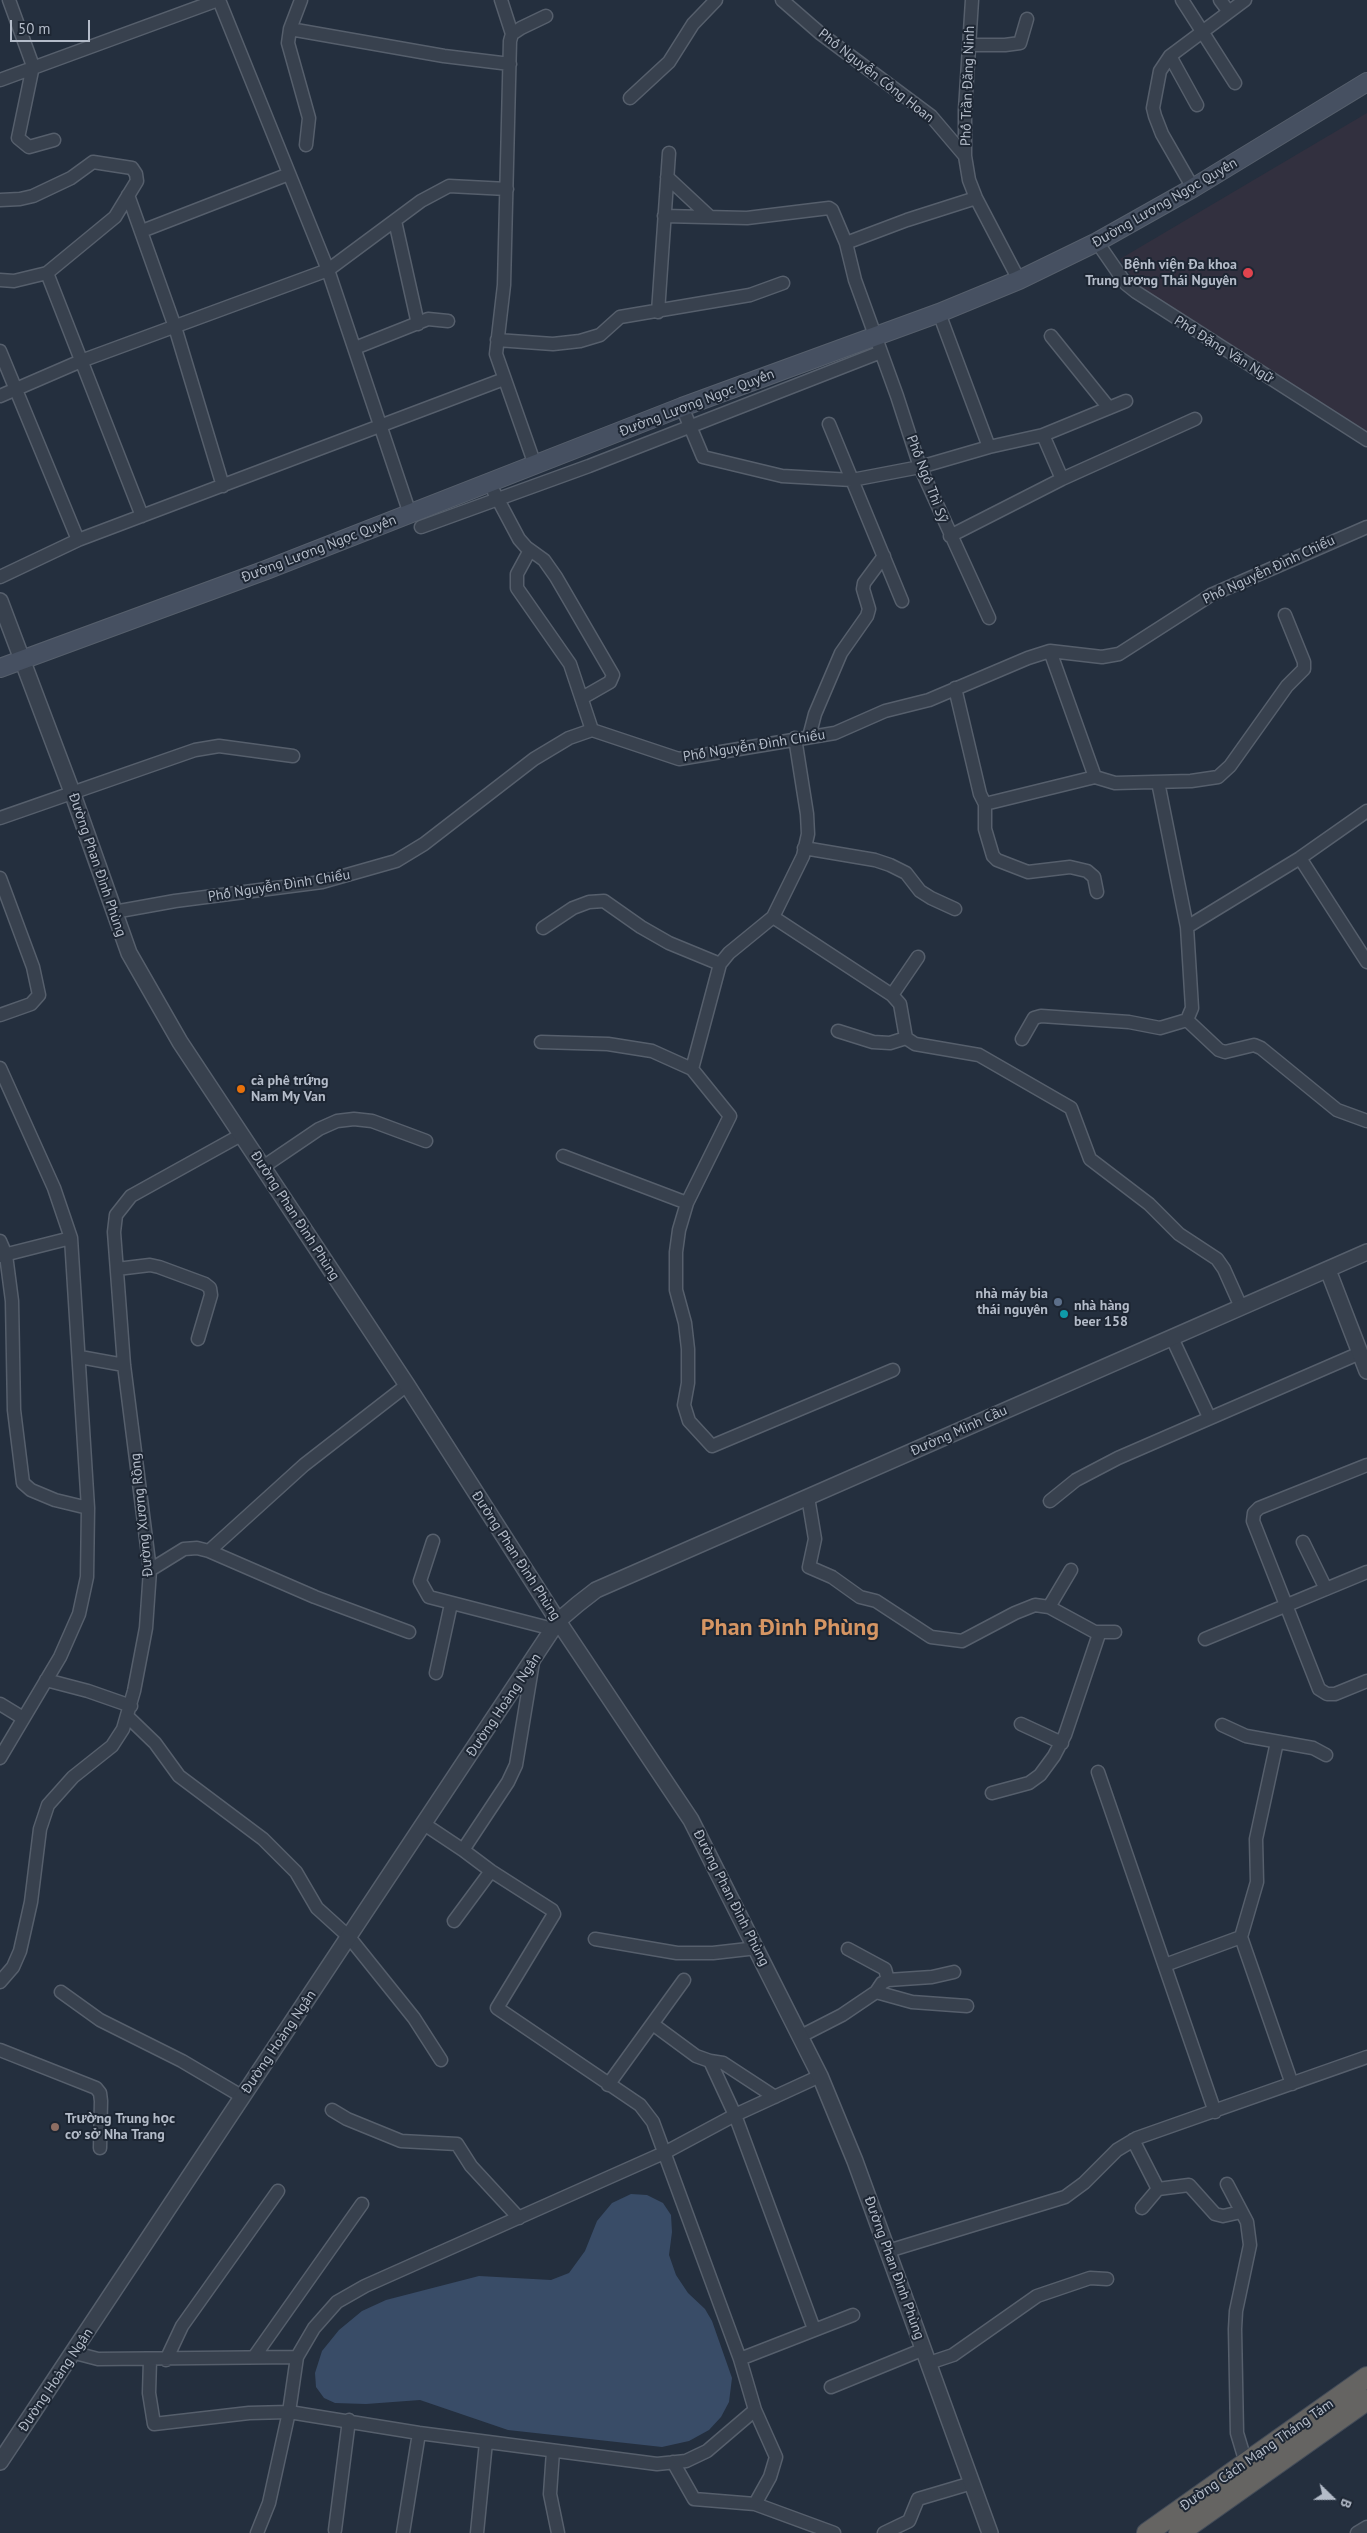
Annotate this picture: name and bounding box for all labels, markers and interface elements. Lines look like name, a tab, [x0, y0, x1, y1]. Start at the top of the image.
scale bar	[12, 10, 92, 42]
text: 50 m	[18, 19, 51, 38]
street label: Phố Trần Đăng Ninh	[958, 25, 978, 147]
street label: Phố Nguyễn Công Hoan	[815, 26, 937, 126]
street label: Đường Lương Ngọc Quyến	[1090, 155, 1240, 251]
place label: Bệnh viện Đa khoa Trung ương Thái Nguyên	[1085, 257, 1237, 290]
marker: Bệnh viện Đa khoa Trung ương Thái Nguyên	[1241, 266, 1255, 280]
street label: Phố Đặng Văn Ngữ	[1171, 313, 1277, 387]
street label: Đường Lương Ngọc Quyến	[617, 366, 777, 440]
street label: Phố Ngô Thì Sỹ	[903, 433, 951, 525]
street label: Đường Lương Ngọc Quyến	[239, 512, 399, 586]
street label: Phố Nguyễn Đình Chiểu	[1200, 532, 1338, 608]
street label: Phố Nguyễn Đình Chiểu	[682, 726, 826, 766]
street label: Đường Phan Đình Phùng	[65, 791, 129, 939]
street label: Phố Nguyễn Đình Chiểu	[207, 866, 351, 906]
place label: cà phê trứng Nam My Van	[251, 1073, 328, 1106]
marker: cà phê trứng Nam My Van	[235, 1083, 247, 1095]
street label: Đường Phan Đình Phùng	[247, 1148, 343, 1284]
place label: nhà máy bia thái nguyên	[976, 1286, 1048, 1318]
marker: nhà máy bia thái nguyên	[1052, 1296, 1064, 1308]
place label: nhà hàng beer 158	[1074, 1298, 1129, 1330]
marker: nhà hàng beer 158	[1058, 1308, 1070, 1320]
street label: Đường Minh Cầu	[908, 1402, 1010, 1460]
street label: Đường Xương Rồng	[127, 1452, 157, 1578]
street label: Đường Phan Đình Phùng	[468, 1488, 564, 1624]
district label: Phan Đình Phùng	[701, 1614, 879, 1642]
street label: Đường Hoàng Ngân	[463, 1650, 545, 1760]
street label: Đường Phan Đình Phùng	[689, 1827, 773, 1969]
street label: Đường Hoàng Ngân	[238, 1987, 320, 2097]
place label: Trường Trung học cơ sở Nha Trang	[65, 2111, 175, 2144]
marker: Trường Trung học cơ sở Nha Trang	[49, 2121, 61, 2133]
street label: Đường Phan Đình Phùng	[860, 2194, 928, 2342]
street label: Đường Hoàng Ngân	[15, 2325, 97, 2435]
street label: Đường Cách Mạng Tháng Tám	[1177, 2396, 1337, 2514]
north arrow	[1307, 2473, 1357, 2523]
text: B	[1336, 2496, 1356, 2511]

